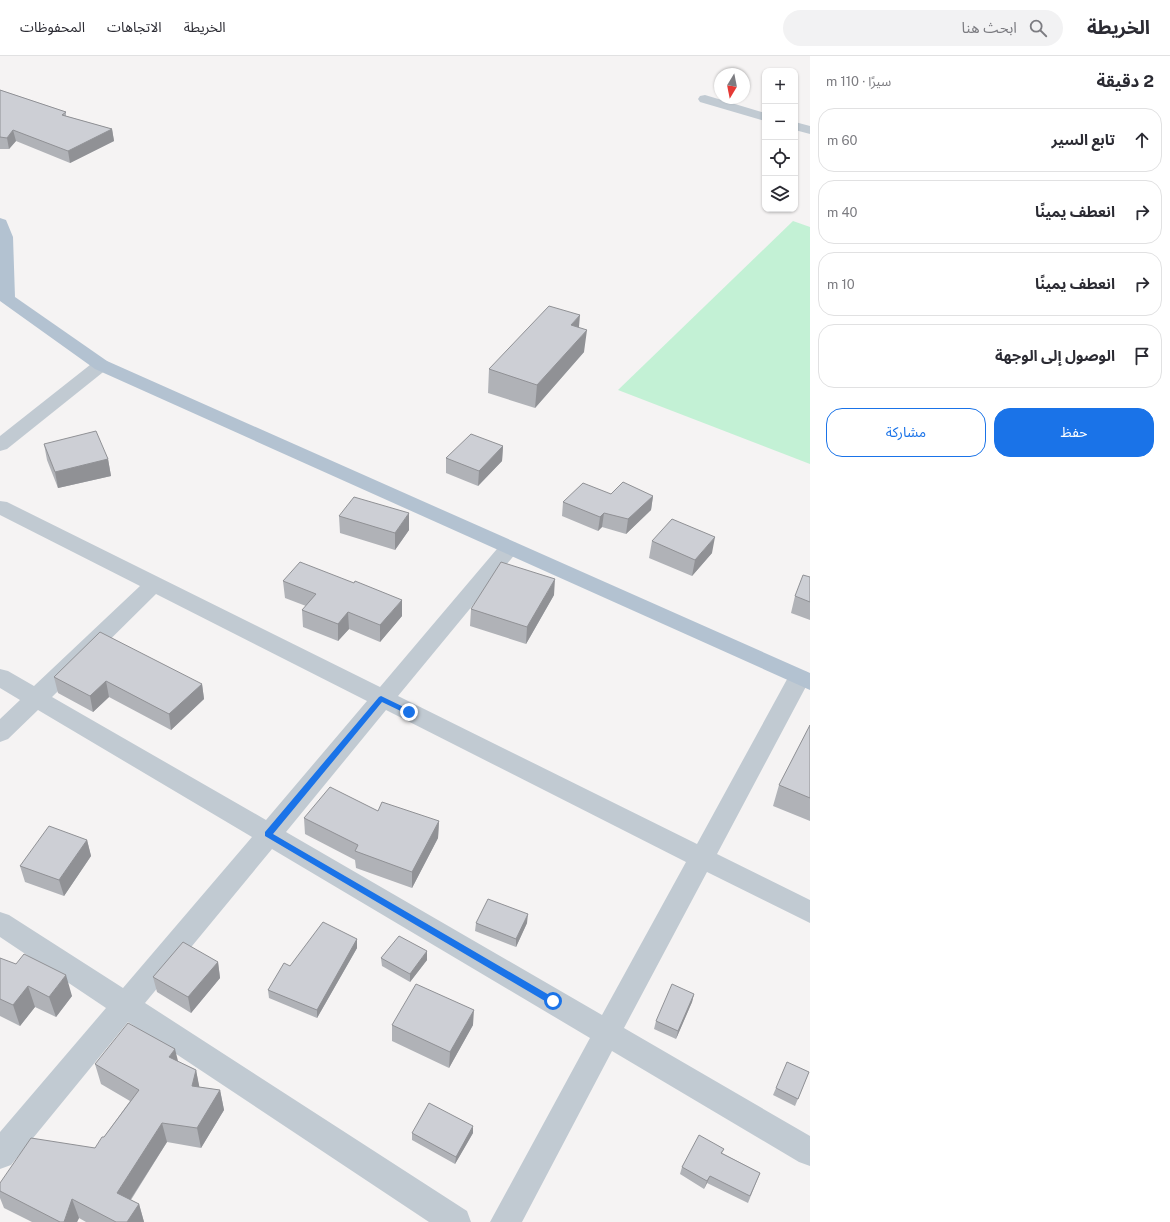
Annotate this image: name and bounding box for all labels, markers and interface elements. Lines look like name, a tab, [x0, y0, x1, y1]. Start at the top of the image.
search box	[783, 10, 1063, 46]
text: الخريطة	[1087, 16, 1150, 38]
icon: search	[1027, 17, 1049, 39]
text: المحفوظات	[20, 19, 85, 35]
text: الاتجاهات	[107, 19, 162, 35]
text: الخريطة	[184, 19, 226, 35]
text: ابحث هنا	[962, 19, 1017, 36]
north arrow	[714, 68, 750, 104]
map controls	[762, 68, 798, 212]
button: +	[762, 68, 798, 104]
text: 2 دقيقة	[1097, 71, 1154, 91]
text: سيرًا · 110 m	[826, 74, 891, 89]
button: −	[762, 104, 798, 140]
icon: ahead	[1131, 129, 1153, 151]
text: تابع السير	[1051, 131, 1115, 148]
text: 60 m	[827, 133, 857, 148]
button: locate	[762, 140, 798, 176]
button: layers	[762, 176, 798, 212]
icon: right	[1131, 201, 1153, 223]
text: انعطف يمينًا	[1035, 203, 1115, 220]
text: 40 m	[827, 205, 858, 220]
icon: right	[1131, 273, 1153, 295]
text: انعطف يمينًا	[1035, 275, 1115, 292]
text: 10 m	[827, 277, 855, 292]
icon: arrive	[1131, 345, 1153, 367]
text: الوصول إلى الوجهة	[995, 347, 1115, 364]
button: مشاركة	[826, 408, 986, 457]
button: حفظ	[994, 408, 1154, 457]
route end	[400, 703, 418, 721]
route start	[544, 992, 562, 1010]

